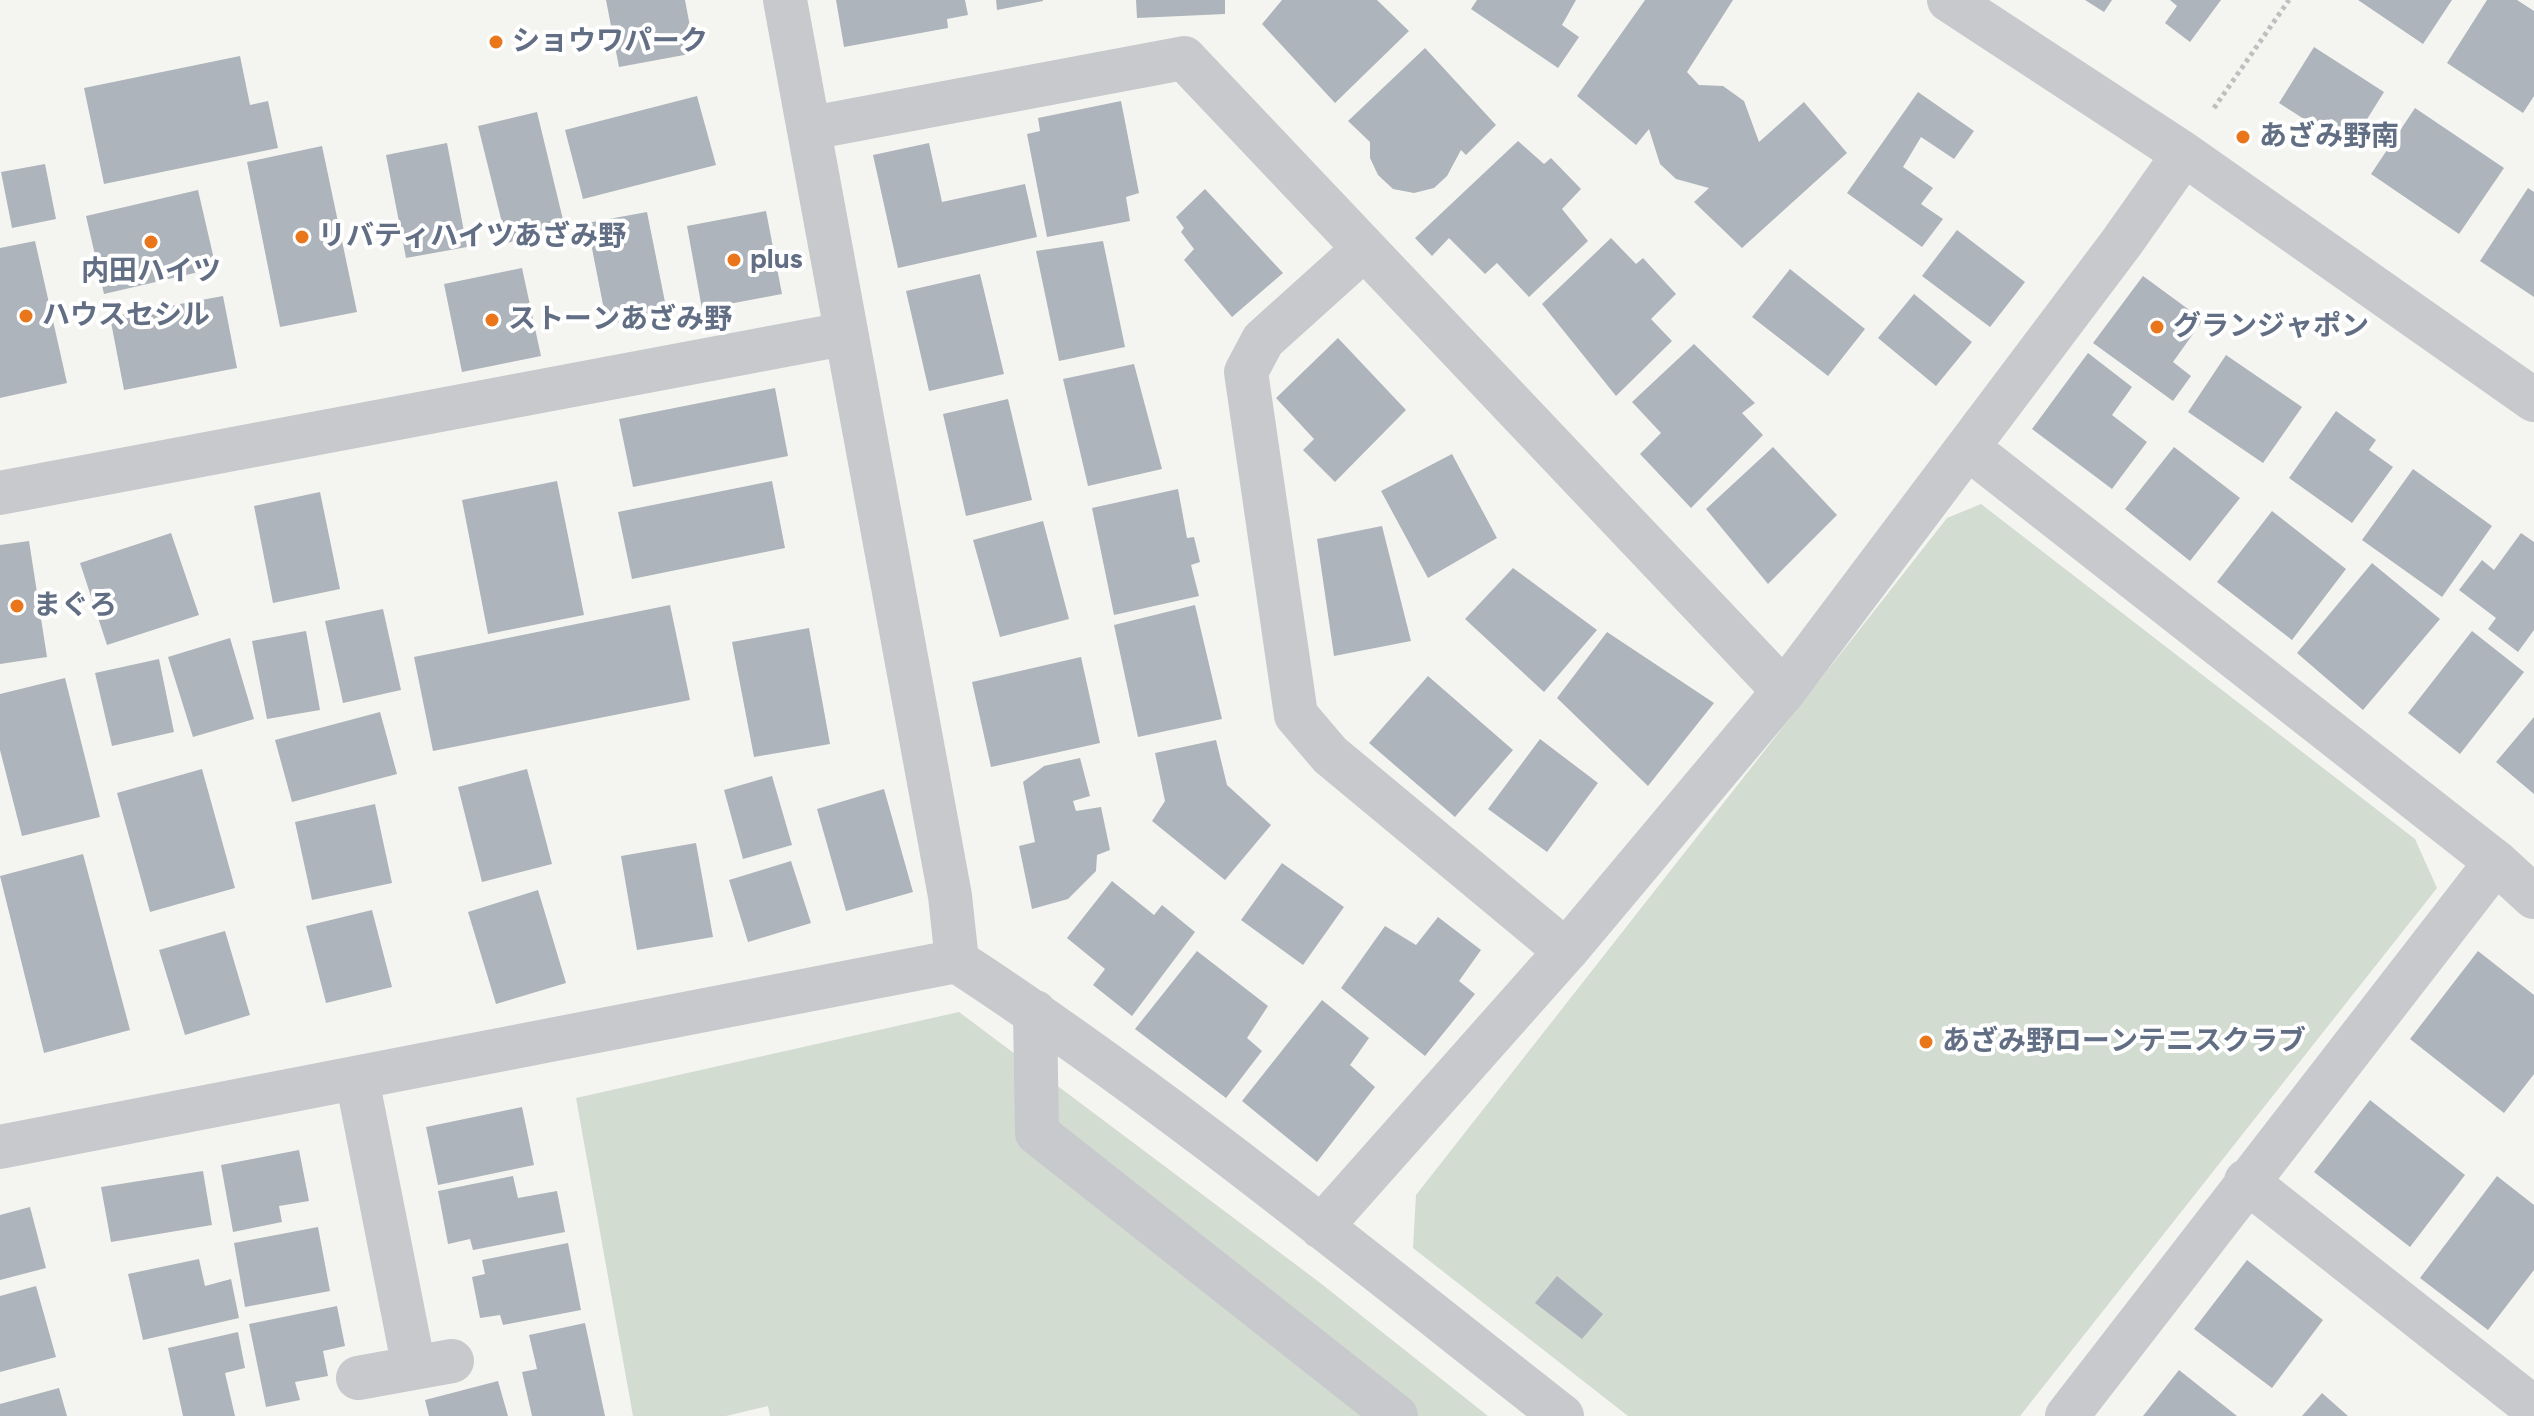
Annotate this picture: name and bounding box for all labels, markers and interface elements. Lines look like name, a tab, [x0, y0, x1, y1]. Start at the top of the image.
place label: ショウワパーク	[512, 25, 708, 59]
marker: ショウワパーク	[487, 33, 505, 51]
place label: あざみ野南	[2259, 120, 2399, 154]
marker: あざみ野南	[2234, 128, 2252, 146]
place label: リバティハイツあざみ野	[318, 220, 626, 254]
marker: リバティハイツあざみ野	[293, 228, 311, 246]
marker: 内田ハイツ	[142, 233, 160, 251]
place label: plus	[750, 243, 803, 277]
marker: plus	[725, 251, 743, 269]
place label: 内田ハイツ	[81, 255, 221, 289]
place label: ハウスセシル	[42, 299, 210, 333]
place label: ストーンあざみ野	[508, 303, 732, 337]
marker: ハウスセシル	[17, 307, 35, 325]
place label: グランジャポン	[2173, 310, 2369, 344]
marker: ストーンあざみ野	[483, 311, 501, 329]
marker: グランジャポン	[2148, 318, 2166, 336]
place label: まぐろ	[33, 589, 117, 623]
marker: まぐろ	[8, 597, 26, 615]
place label: あざみ野ローンテニスクラブ	[1942, 1025, 2306, 1059]
marker: あざみ野ローンテニスクラブ	[1917, 1033, 1935, 1051]

